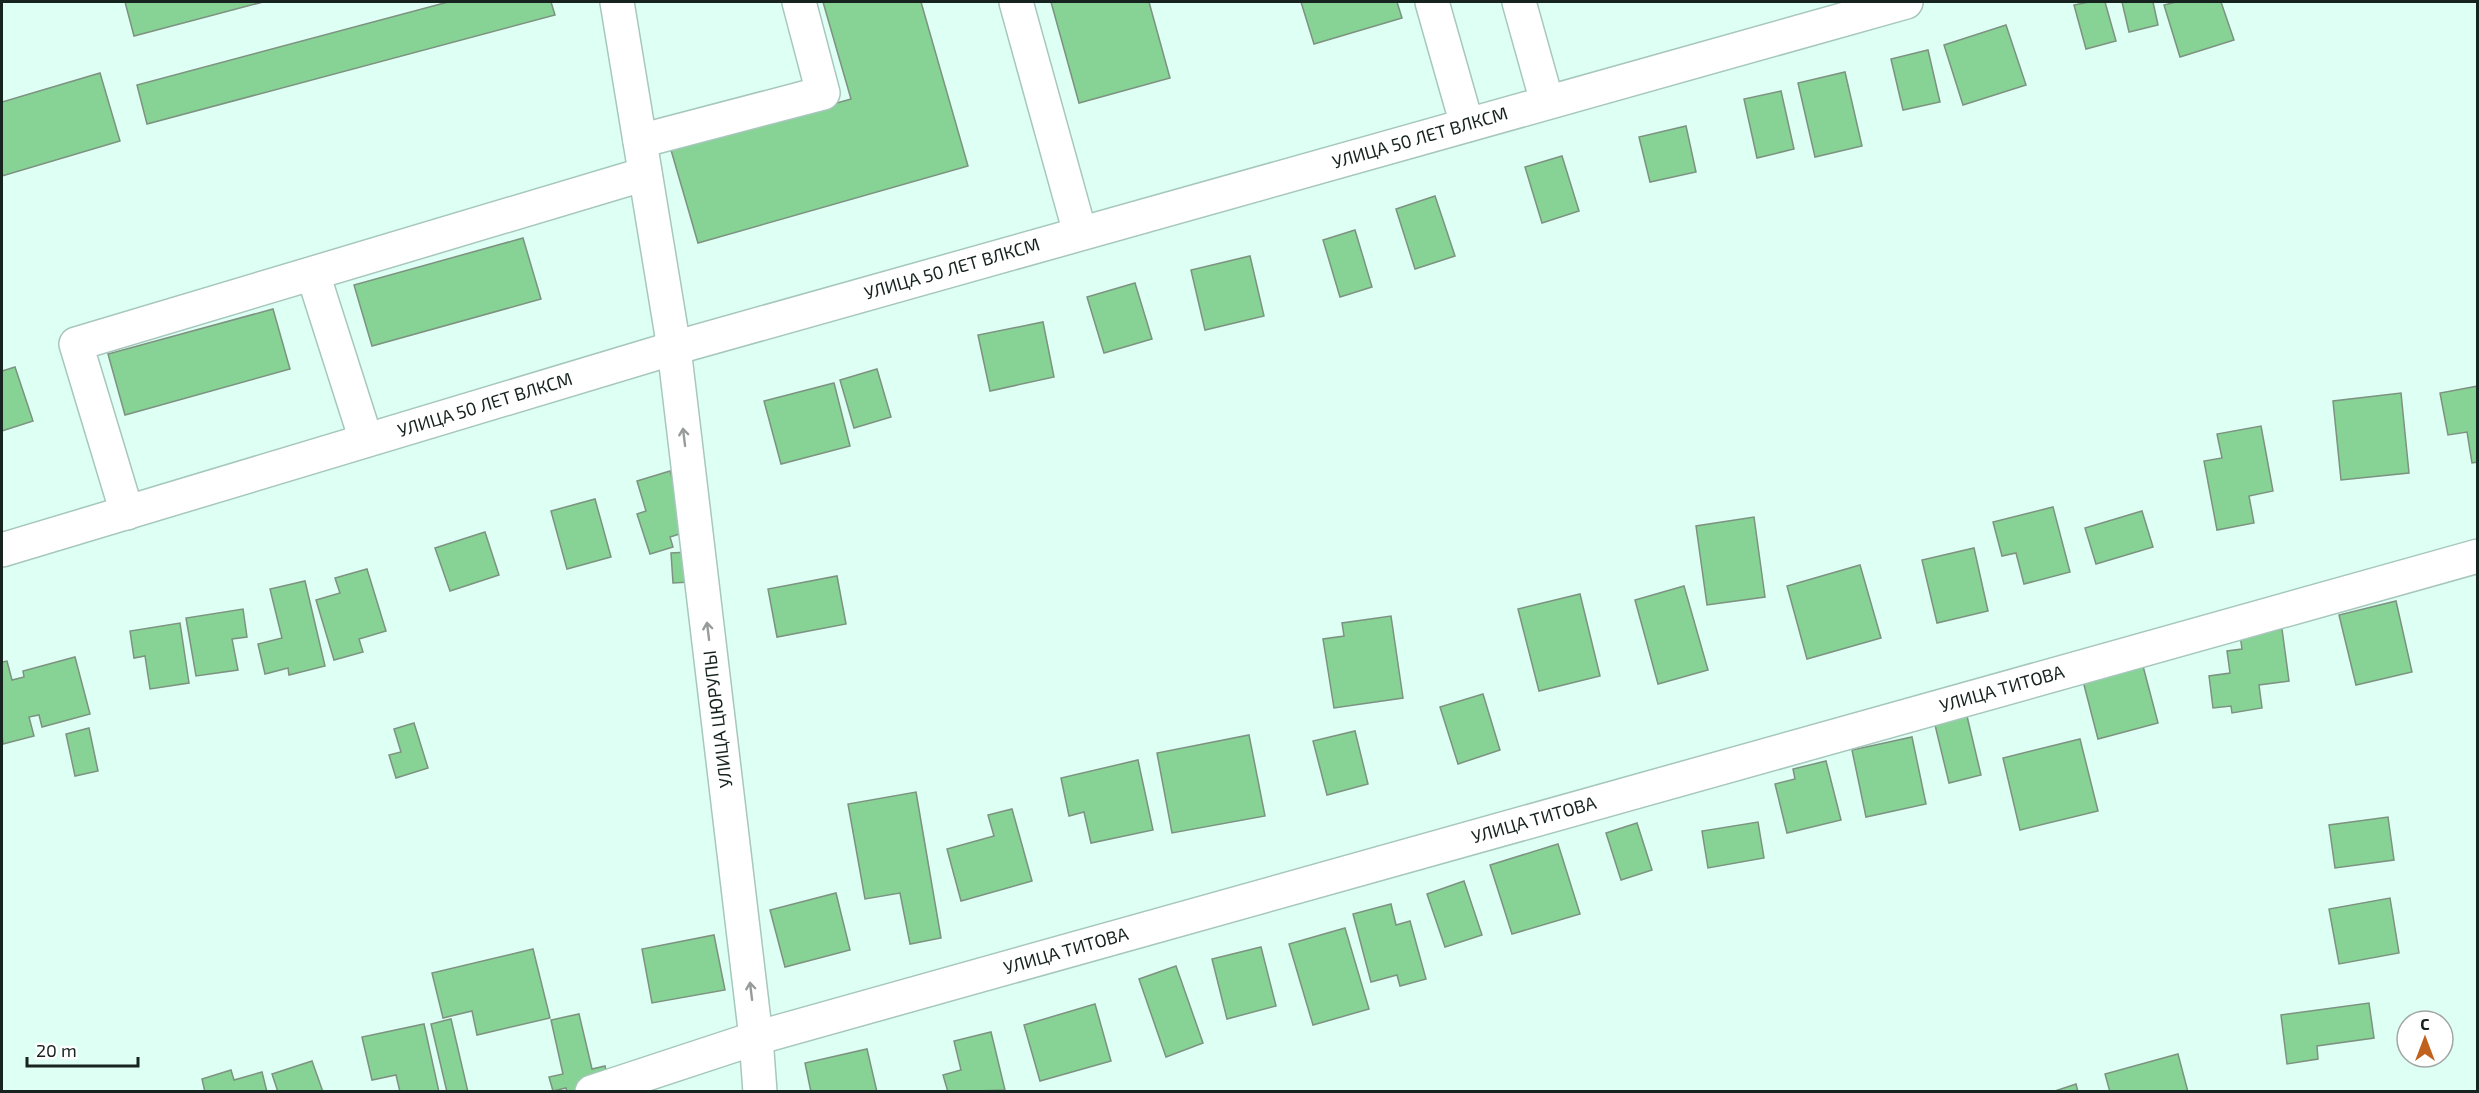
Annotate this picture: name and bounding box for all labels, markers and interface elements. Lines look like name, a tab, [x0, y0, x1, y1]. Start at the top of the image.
street label: УЛИЦА 50 ЛЕТ ВЛКСМ	[1329, 101, 1510, 173]
street label: УЛИЦА 50 ЛЕТ ВЛКСМ	[861, 232, 1042, 304]
street label: УЛИЦА 50 ЛЕТ ВЛКСМ	[395, 367, 575, 441]
one-way arrow	[679, 428, 690, 448]
one-way arrow	[702, 622, 713, 641]
street label: УЛИЦА ЦЮРУПЫ	[698, 649, 736, 789]
street label: УЛИЦА ТИТОВА	[1937, 660, 2067, 716]
street label: УЛИЦА ТИТОВА	[1469, 791, 1599, 847]
street label: УЛИЦА ТИТОВА	[1001, 922, 1131, 978]
one-way arrow	[745, 982, 756, 1002]
north arrow	[2395, 1009, 2455, 1069]
text: С	[2420, 1014, 2430, 1033]
scale bar	[27, 1030, 138, 1068]
text: 20 m	[36, 1039, 77, 1061]

